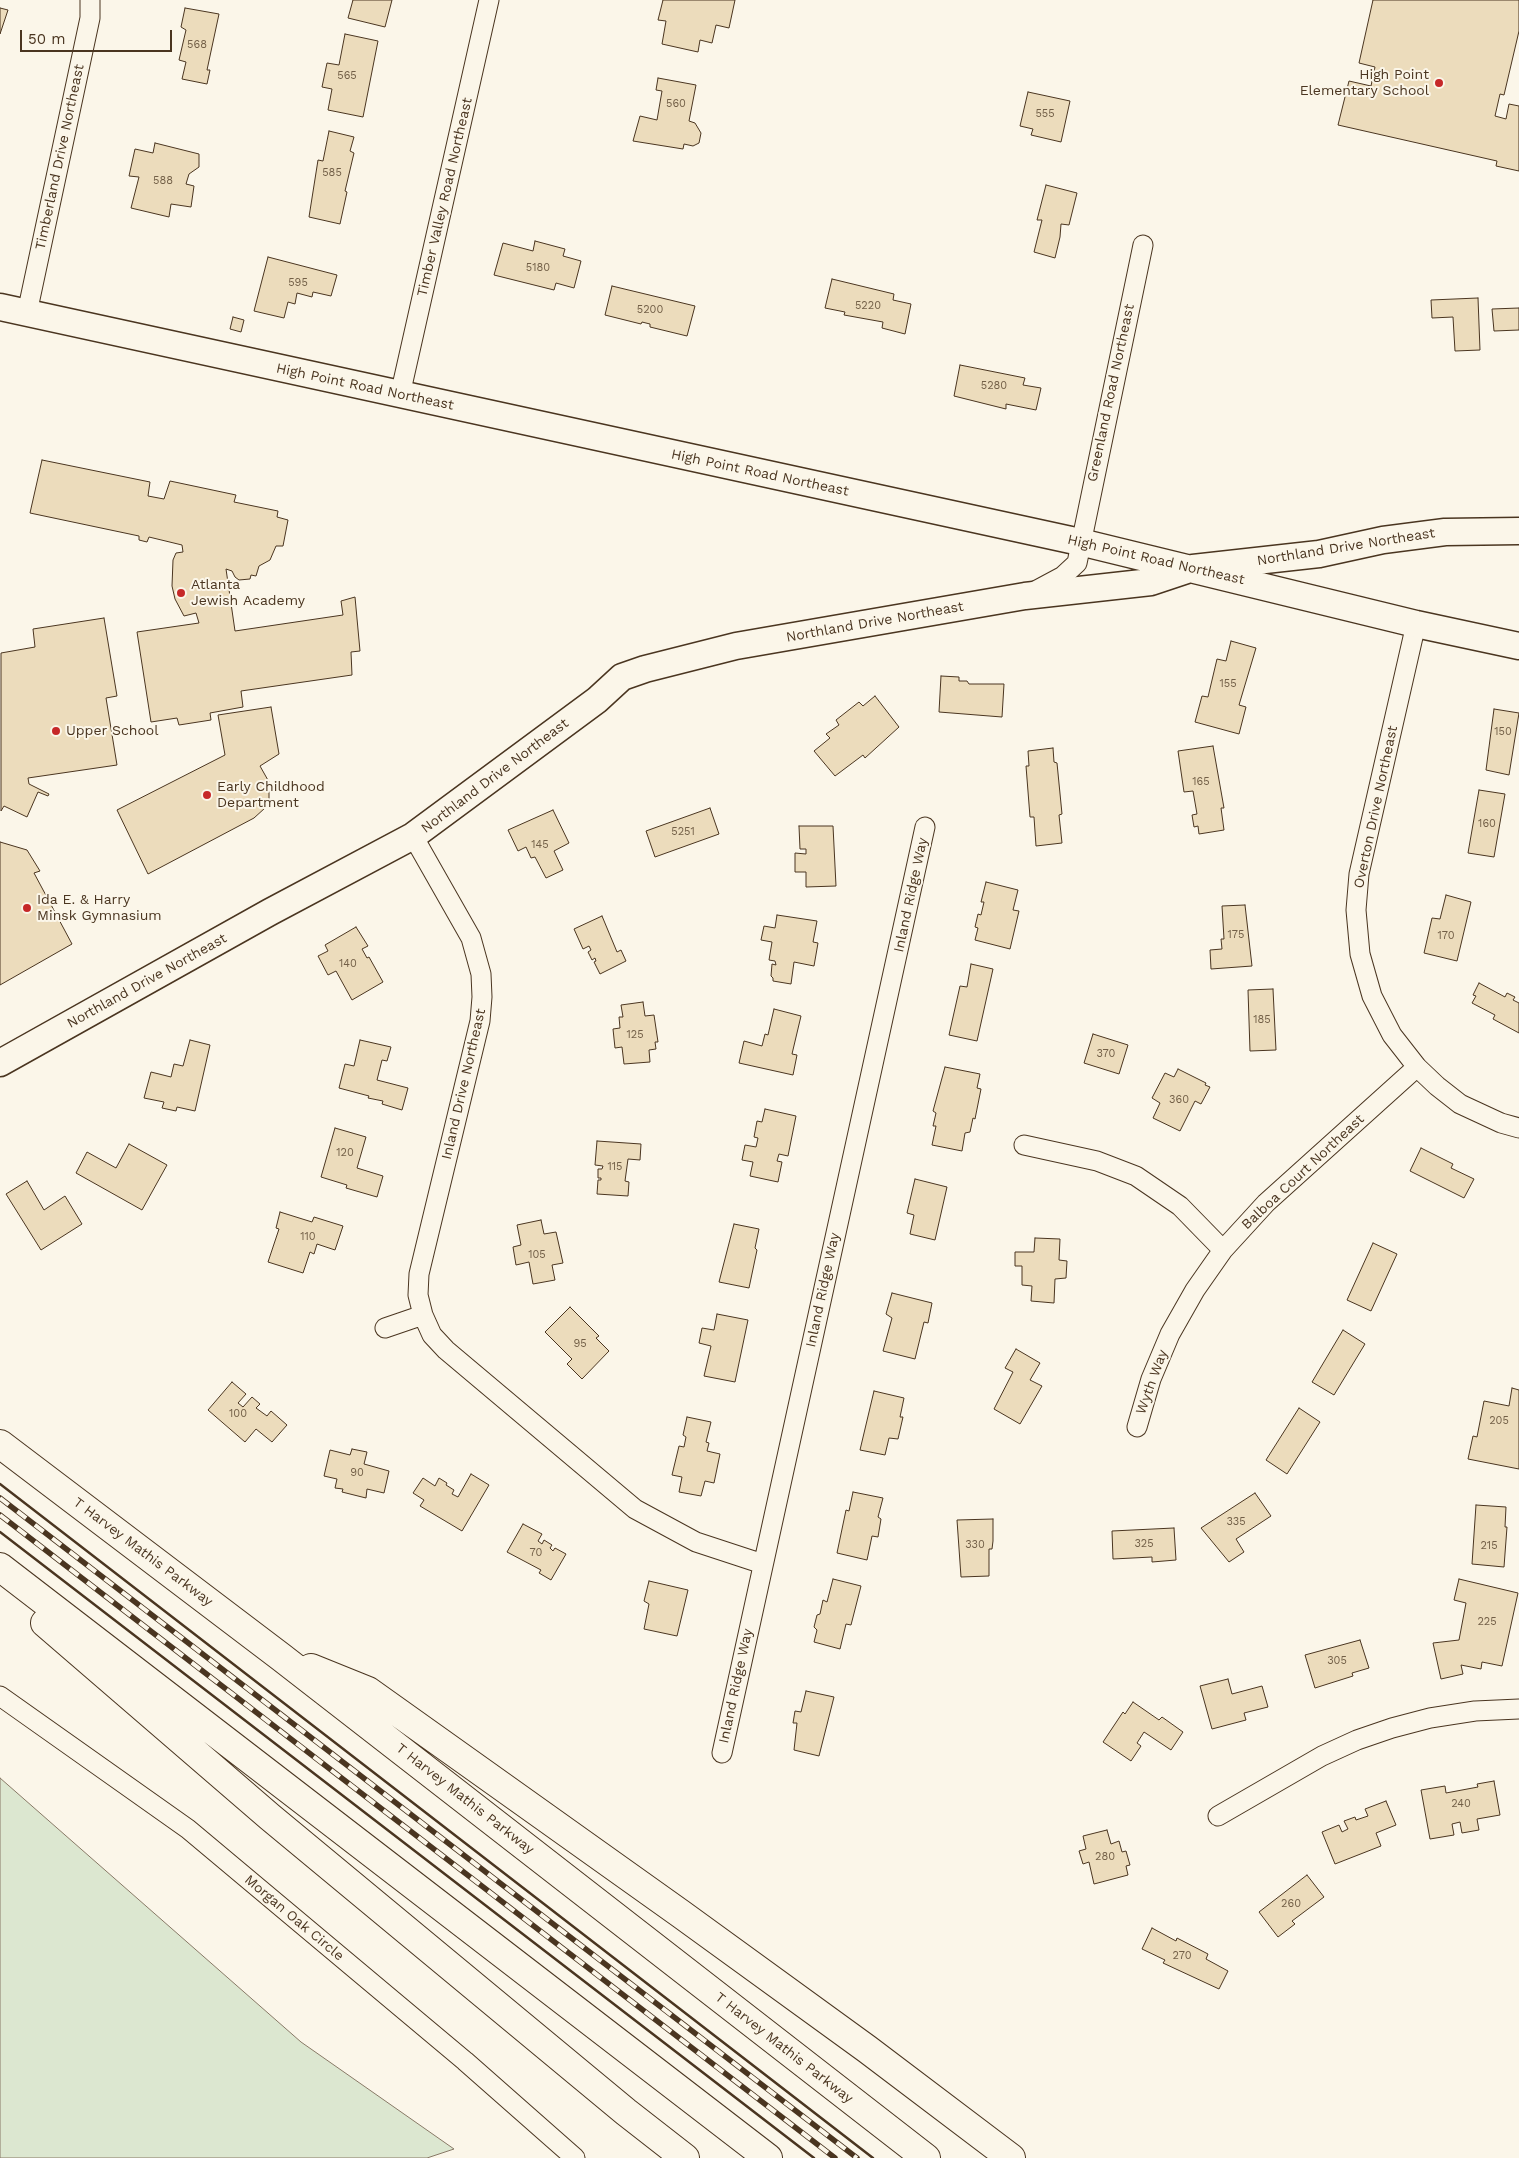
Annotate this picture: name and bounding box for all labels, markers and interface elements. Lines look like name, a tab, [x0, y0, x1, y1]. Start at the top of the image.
scale bar	[22, 20, 175, 52]
text: 50 m	[28, 30, 65, 48]
house number: 568	[187, 38, 207, 52]
street label: Timberland Drive Northeast	[32, 63, 88, 251]
place label: High Point Elementary School	[1300, 67, 1429, 100]
house number: 565	[337, 69, 357, 83]
marker: High Point Elementary School	[1433, 77, 1445, 89]
street label: Timber Valley Road Northeast	[414, 96, 476, 298]
house number: 560	[666, 97, 686, 111]
house number: 555	[1035, 107, 1055, 121]
house number: 585	[322, 166, 342, 180]
house number: 588	[153, 174, 173, 188]
house number: 5180	[526, 261, 550, 275]
house number: 595	[288, 276, 308, 290]
house number: 5220	[855, 299, 881, 313]
house number: 5200	[637, 303, 663, 317]
street label: Greenland Road Northeast	[1084, 303, 1138, 483]
street label: High Point Road Northeast	[275, 360, 455, 414]
house number: 5280	[981, 379, 1007, 393]
street label: High Point Road Northeast	[670, 446, 850, 500]
street label: Northland Drive Northeast	[1256, 525, 1436, 569]
street label: High Point Road Northeast	[1066, 531, 1246, 589]
place label: Atlanta Jewish Academy	[191, 577, 305, 610]
marker: Atlanta Jewish Academy	[175, 587, 187, 599]
street label: Northland Drive Northeast	[785, 598, 965, 646]
house number: 155	[1219, 677, 1237, 691]
street label: Northland Drive Northeast	[418, 715, 572, 837]
place label: Upper School	[66, 723, 159, 739]
street label: Overton Drive Northeast	[1351, 724, 1401, 890]
marker: Upper School	[50, 725, 62, 737]
house number: 150	[1494, 725, 1512, 739]
house number: 165	[1192, 775, 1210, 789]
place label: Early Childhood Department	[217, 779, 325, 812]
marker: Early Childhood Department	[201, 789, 213, 801]
house number: 160	[1478, 817, 1496, 831]
house number: 5251	[671, 825, 695, 839]
street label: Inland Ridge Way	[891, 836, 931, 954]
house number: 145	[531, 838, 549, 852]
place label: Ida E. & Harry Minsk Gymnasium	[37, 892, 162, 924]
marker: Ida E. & Harry Minsk Gymnasium	[21, 902, 33, 914]
house number: 175	[1228, 928, 1244, 942]
house number: 170	[1437, 929, 1455, 943]
street label: Northland Drive Northeast	[64, 930, 230, 1032]
house number: 140	[339, 957, 357, 971]
street label: Inland Drive Northeast	[438, 1007, 490, 1161]
house number: 185	[1253, 1013, 1271, 1027]
house number: 125	[626, 1028, 644, 1042]
house number: 370	[1097, 1047, 1115, 1061]
house number: 360	[1169, 1093, 1189, 1107]
street label: Balboa Court Northeast	[1238, 1111, 1368, 1233]
house number: 120	[336, 1146, 354, 1160]
house number: 115	[608, 1160, 622, 1174]
house number: 110	[300, 1230, 316, 1244]
street label: Inland Ridge Way	[803, 1231, 843, 1349]
house number: 105	[528, 1248, 546, 1262]
house number: 95	[573, 1337, 587, 1351]
street label: Wyth Way	[1133, 1347, 1171, 1417]
house number: 100	[229, 1407, 247, 1421]
house number: 205	[1489, 1414, 1509, 1428]
house number: 90	[350, 1466, 364, 1480]
street label: T Harvey Mathis Parkway	[70, 1494, 216, 1610]
house number: 335	[1226, 1515, 1246, 1529]
house number: 325	[1134, 1537, 1154, 1551]
house number: 330	[965, 1538, 985, 1552]
house number: 215	[1480, 1539, 1498, 1553]
house number: 70	[530, 1546, 542, 1560]
house number: 225	[1477, 1615, 1497, 1629]
street label: Inland Ridge Way	[716, 1627, 756, 1745]
house number: 305	[1327, 1654, 1347, 1668]
street label: T Harvey Mathis Parkway	[393, 1740, 537, 1858]
house number: 240	[1451, 1797, 1471, 1811]
house number: 280	[1095, 1850, 1115, 1864]
street label: Morgan Oak Circle	[241, 1872, 347, 1964]
house number: 260	[1281, 1897, 1301, 1911]
house number: 270	[1173, 1949, 1191, 1963]
street label: T Harvey Mathis Parkway	[712, 1989, 856, 2107]

